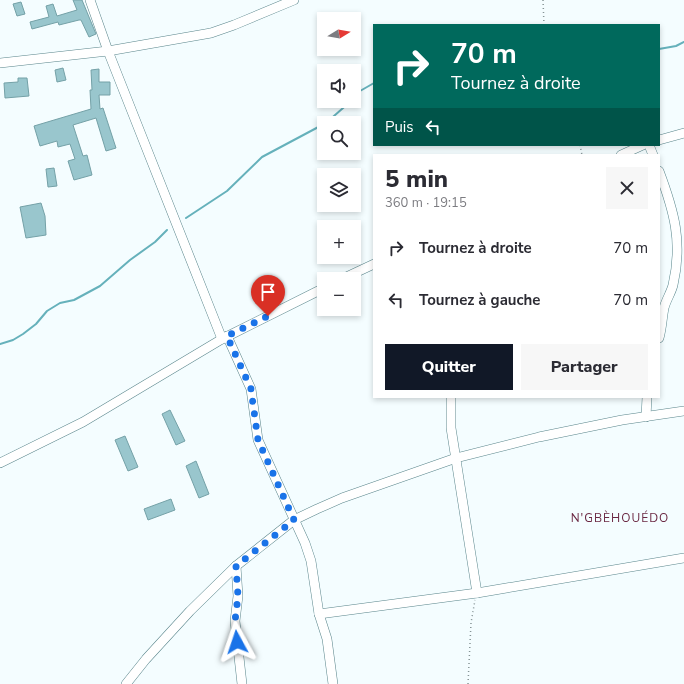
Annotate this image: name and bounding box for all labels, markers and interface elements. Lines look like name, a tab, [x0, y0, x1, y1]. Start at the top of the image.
north arrow	[317, 12, 361, 56]
map controls	[317, 12, 361, 316]
text: 70 m	[451, 35, 517, 73]
icon: right	[385, 40, 437, 92]
button: sound	[317, 64, 361, 108]
text: Tournez à droite	[451, 71, 581, 95]
button: search	[317, 116, 361, 160]
icon: left	[422, 116, 444, 138]
text: Puis	[385, 117, 414, 137]
text: 5 min	[385, 163, 448, 195]
button: close	[606, 167, 648, 209]
button: layers	[317, 168, 361, 212]
text: 360 m · 19:15	[385, 194, 467, 212]
button: +	[317, 220, 361, 264]
icon: right	[385, 237, 407, 259]
text: Tournez à droite	[419, 238, 532, 258]
text: 70 m	[613, 238, 648, 258]
button: −	[317, 272, 361, 316]
pin	[251, 275, 285, 316]
icon: arrive	[257, 281, 279, 303]
icon: left	[385, 289, 407, 311]
text: Tournez à gauche	[419, 290, 541, 310]
text: 70 m	[613, 290, 648, 310]
button: Quitter	[385, 344, 513, 390]
button: Partager	[521, 344, 648, 390]
district label: N'GBÈHOUÉDO	[571, 510, 669, 526]
position arrow	[216, 621, 258, 663]

